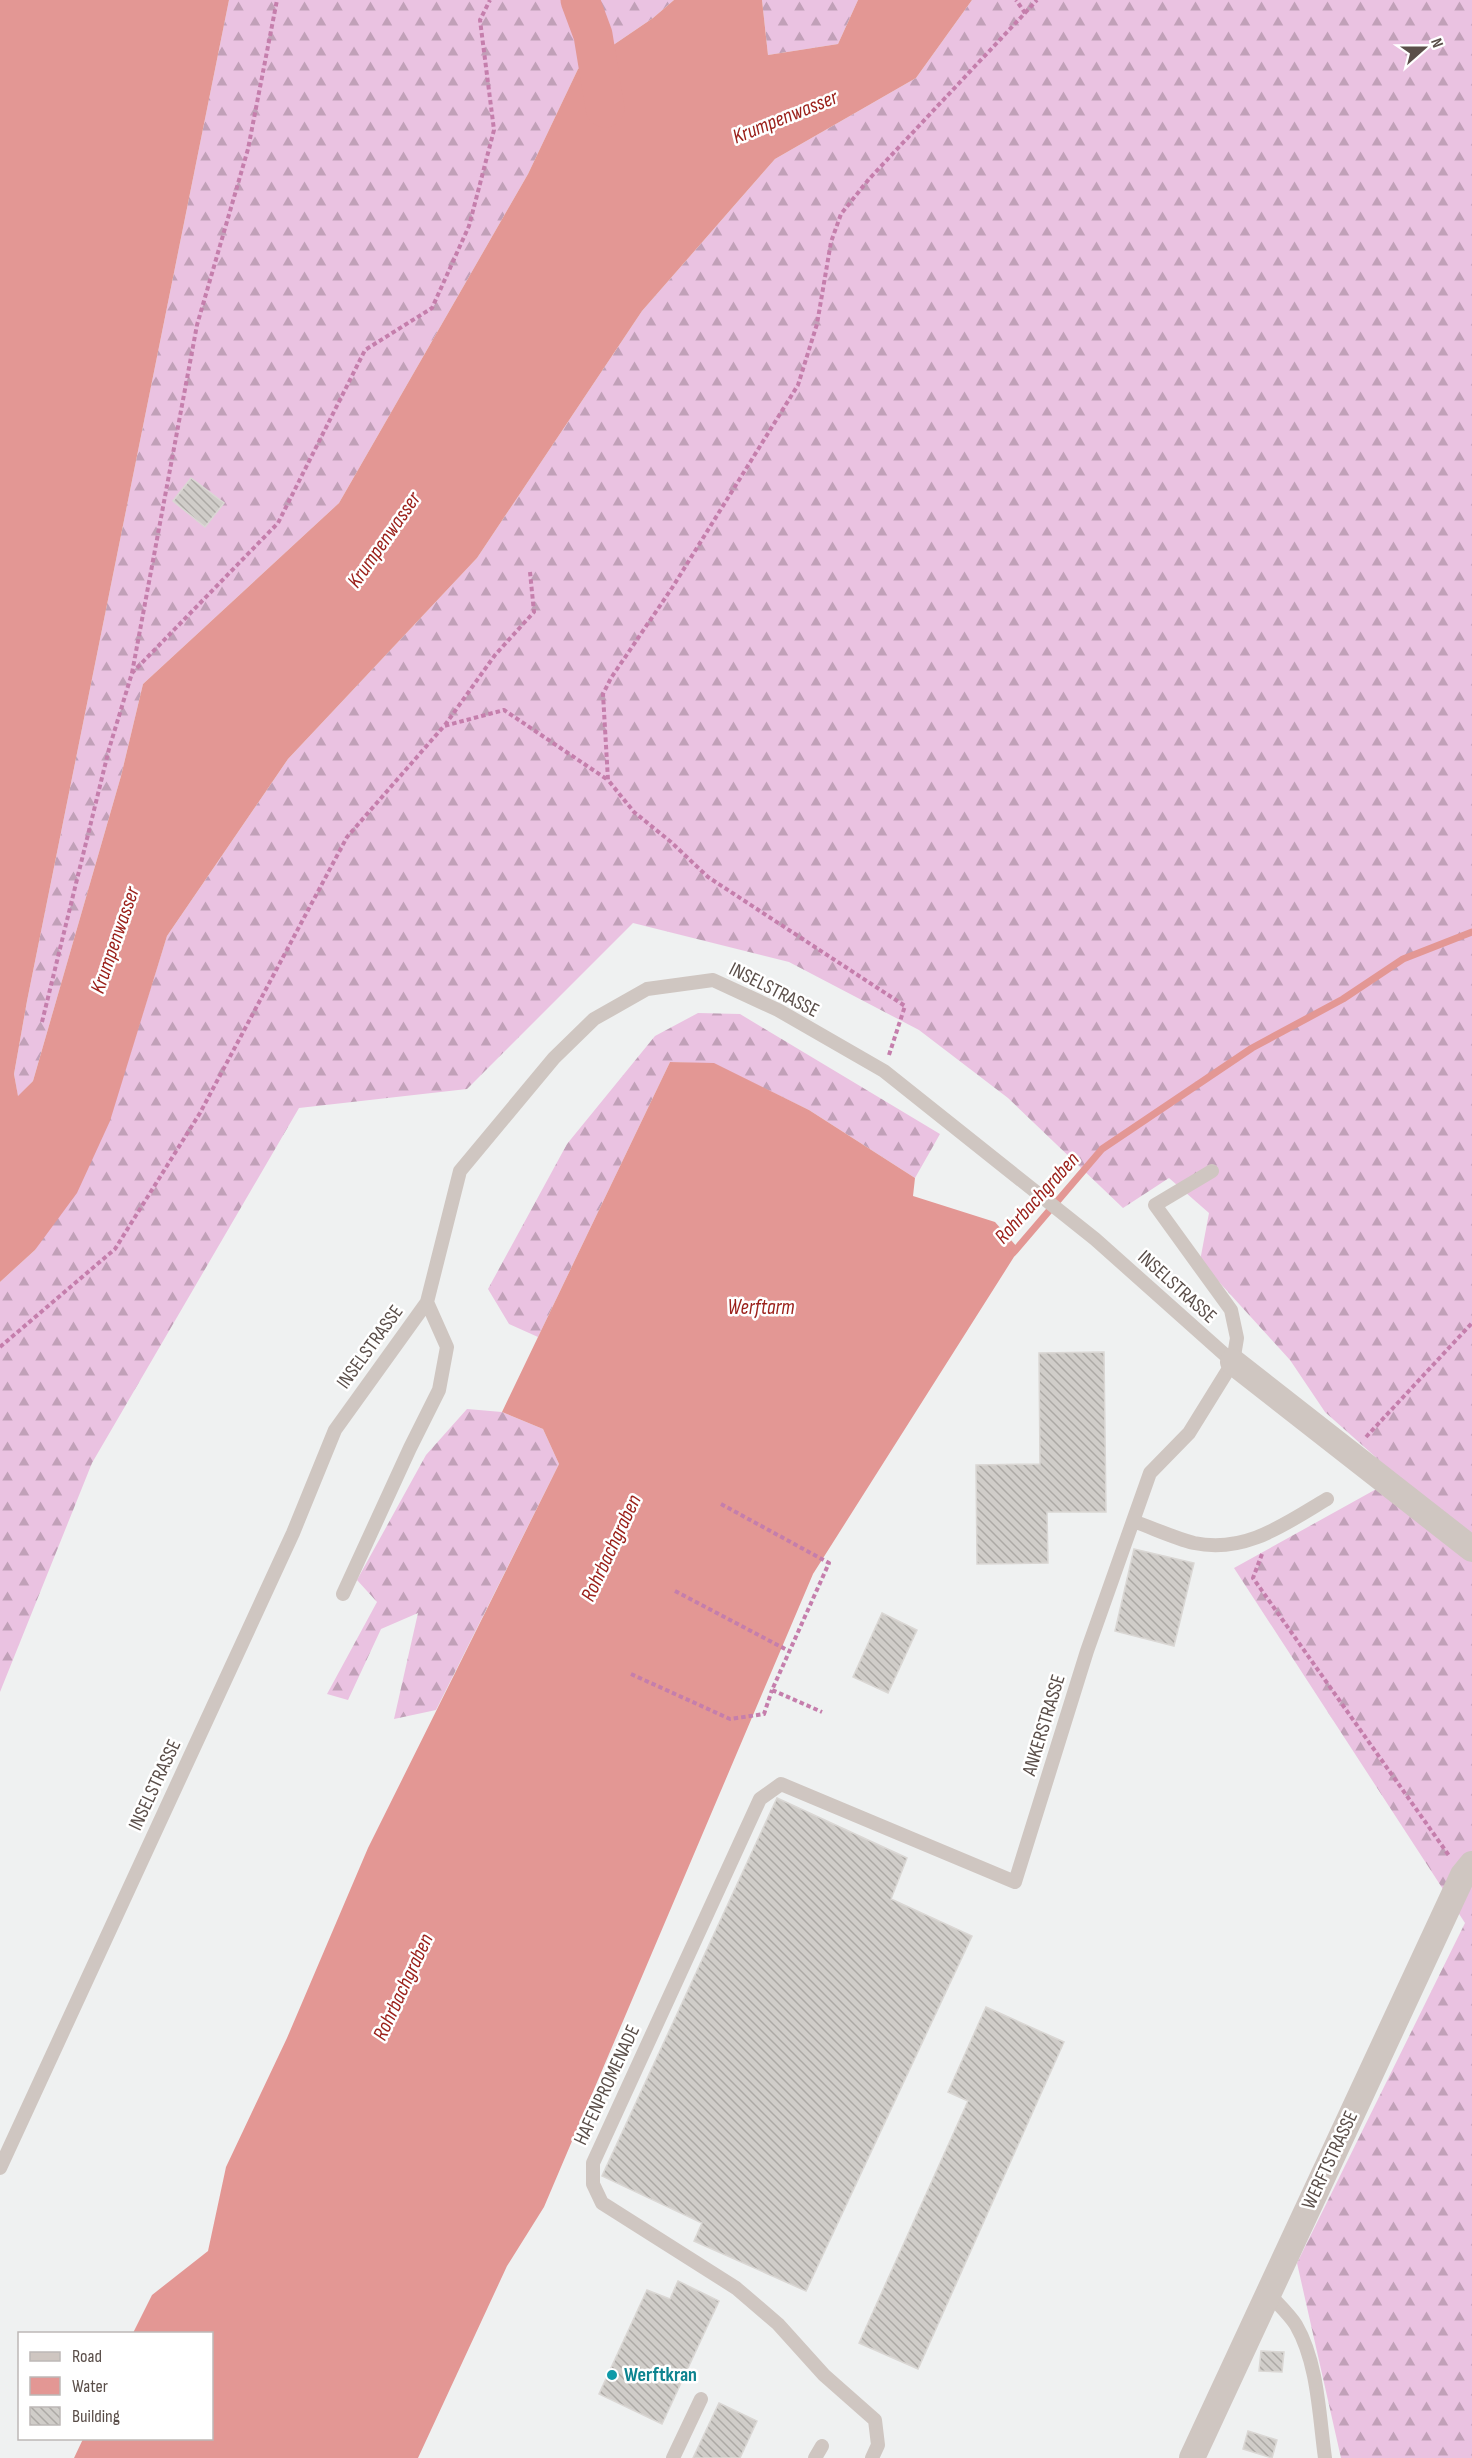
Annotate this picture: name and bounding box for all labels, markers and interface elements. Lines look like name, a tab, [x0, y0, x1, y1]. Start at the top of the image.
north arrow	[1394, 18, 1454, 78]
text: N	[1426, 36, 1447, 51]
water label: Krumpenwasser	[729, 84, 842, 149]
water label: Krumpenwasser	[342, 486, 427, 593]
water label: Krumpenwasser	[85, 882, 145, 997]
street label: INSELSTRASSE	[725, 957, 823, 1023]
water label: Rohrbachgraben	[989, 1147, 1085, 1249]
street label: INSELSTRASSE	[1133, 1245, 1221, 1329]
water label: Werftarm	[727, 1295, 795, 1320]
street label: INSELSTRASSE	[332, 1300, 408, 1394]
water label: Rohrbachgraben	[575, 1491, 647, 1605]
street label: ANKERSTRASSE	[1017, 1672, 1071, 1779]
street label: INSELSTRASSE	[123, 1736, 187, 1834]
water label: Rohrbachgraben	[367, 1930, 439, 2044]
street label: HAFENPROMENADE	[569, 2021, 645, 2149]
street label: WERFTSTRASSE	[1297, 2107, 1363, 2213]
legend	[18, 2332, 213, 2440]
text: Road	[72, 2346, 102, 2367]
place label: Werftkran	[624, 2363, 697, 2387]
marker: Werftkran	[605, 2368, 619, 2382]
text: Water	[72, 2376, 108, 2397]
text: Building	[72, 2406, 120, 2427]

